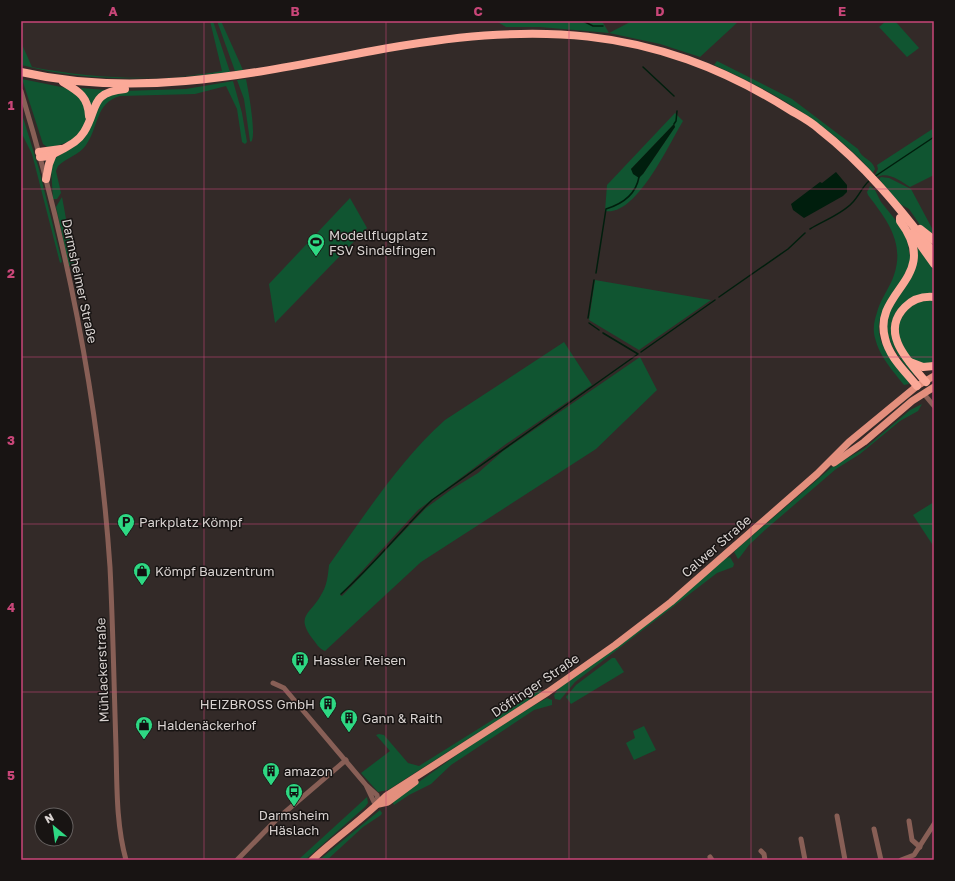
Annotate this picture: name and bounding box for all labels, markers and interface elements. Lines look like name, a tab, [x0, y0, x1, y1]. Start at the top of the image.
text: A	[108, 3, 118, 19]
text: B	[290, 3, 300, 19]
text: C	[473, 3, 483, 19]
text: D	[655, 3, 665, 19]
text: E	[838, 3, 846, 19]
text: 1	[8, 97, 15, 113]
street label: Darmsheimer Straße	[59, 217, 101, 345]
place label: Modellflugplatz FSV Sindelfingen	[329, 227, 436, 258]
sports icon: Modellflugplatz FSV Sindelfingen	[306, 232, 326, 257]
text: 2	[7, 265, 15, 281]
text: 3	[7, 432, 15, 448]
street label: Calwer Straße	[678, 511, 754, 581]
parking icon: Parkplatz Kömpf	[116, 512, 136, 537]
place label: Parkplatz Kömpf	[139, 514, 243, 530]
shop icon: Kömpf Bauzentrum	[132, 561, 152, 586]
place label: Kömpf Bauzentrum	[155, 563, 274, 579]
text: 4	[7, 599, 15, 615]
street label: Mühlackerstraße	[92, 617, 112, 723]
building icon: Hassler Reisen	[290, 650, 310, 675]
street label: Döffinger Straße	[488, 650, 582, 720]
place label: Hassler Reisen	[313, 652, 406, 668]
building icon: HEIZBROSS GmbH	[318, 694, 338, 719]
place label: HEIZBROSS GmbH	[200, 696, 315, 712]
building icon: Gann & Raith	[339, 708, 359, 733]
place label: Gann & Raith	[362, 710, 442, 726]
shop icon: Haldenäckerhof	[134, 715, 154, 740]
place label: Haldenäckerhof	[157, 717, 257, 733]
building icon: amazon	[261, 761, 281, 786]
place label: amazon	[284, 763, 333, 779]
text: 5	[7, 767, 15, 783]
bus stop icon: Darmsheim Häslach	[284, 782, 304, 807]
north arrow	[34, 807, 74, 847]
place label: Darmsheim Häslach	[259, 807, 329, 838]
text: N	[42, 810, 56, 826]

